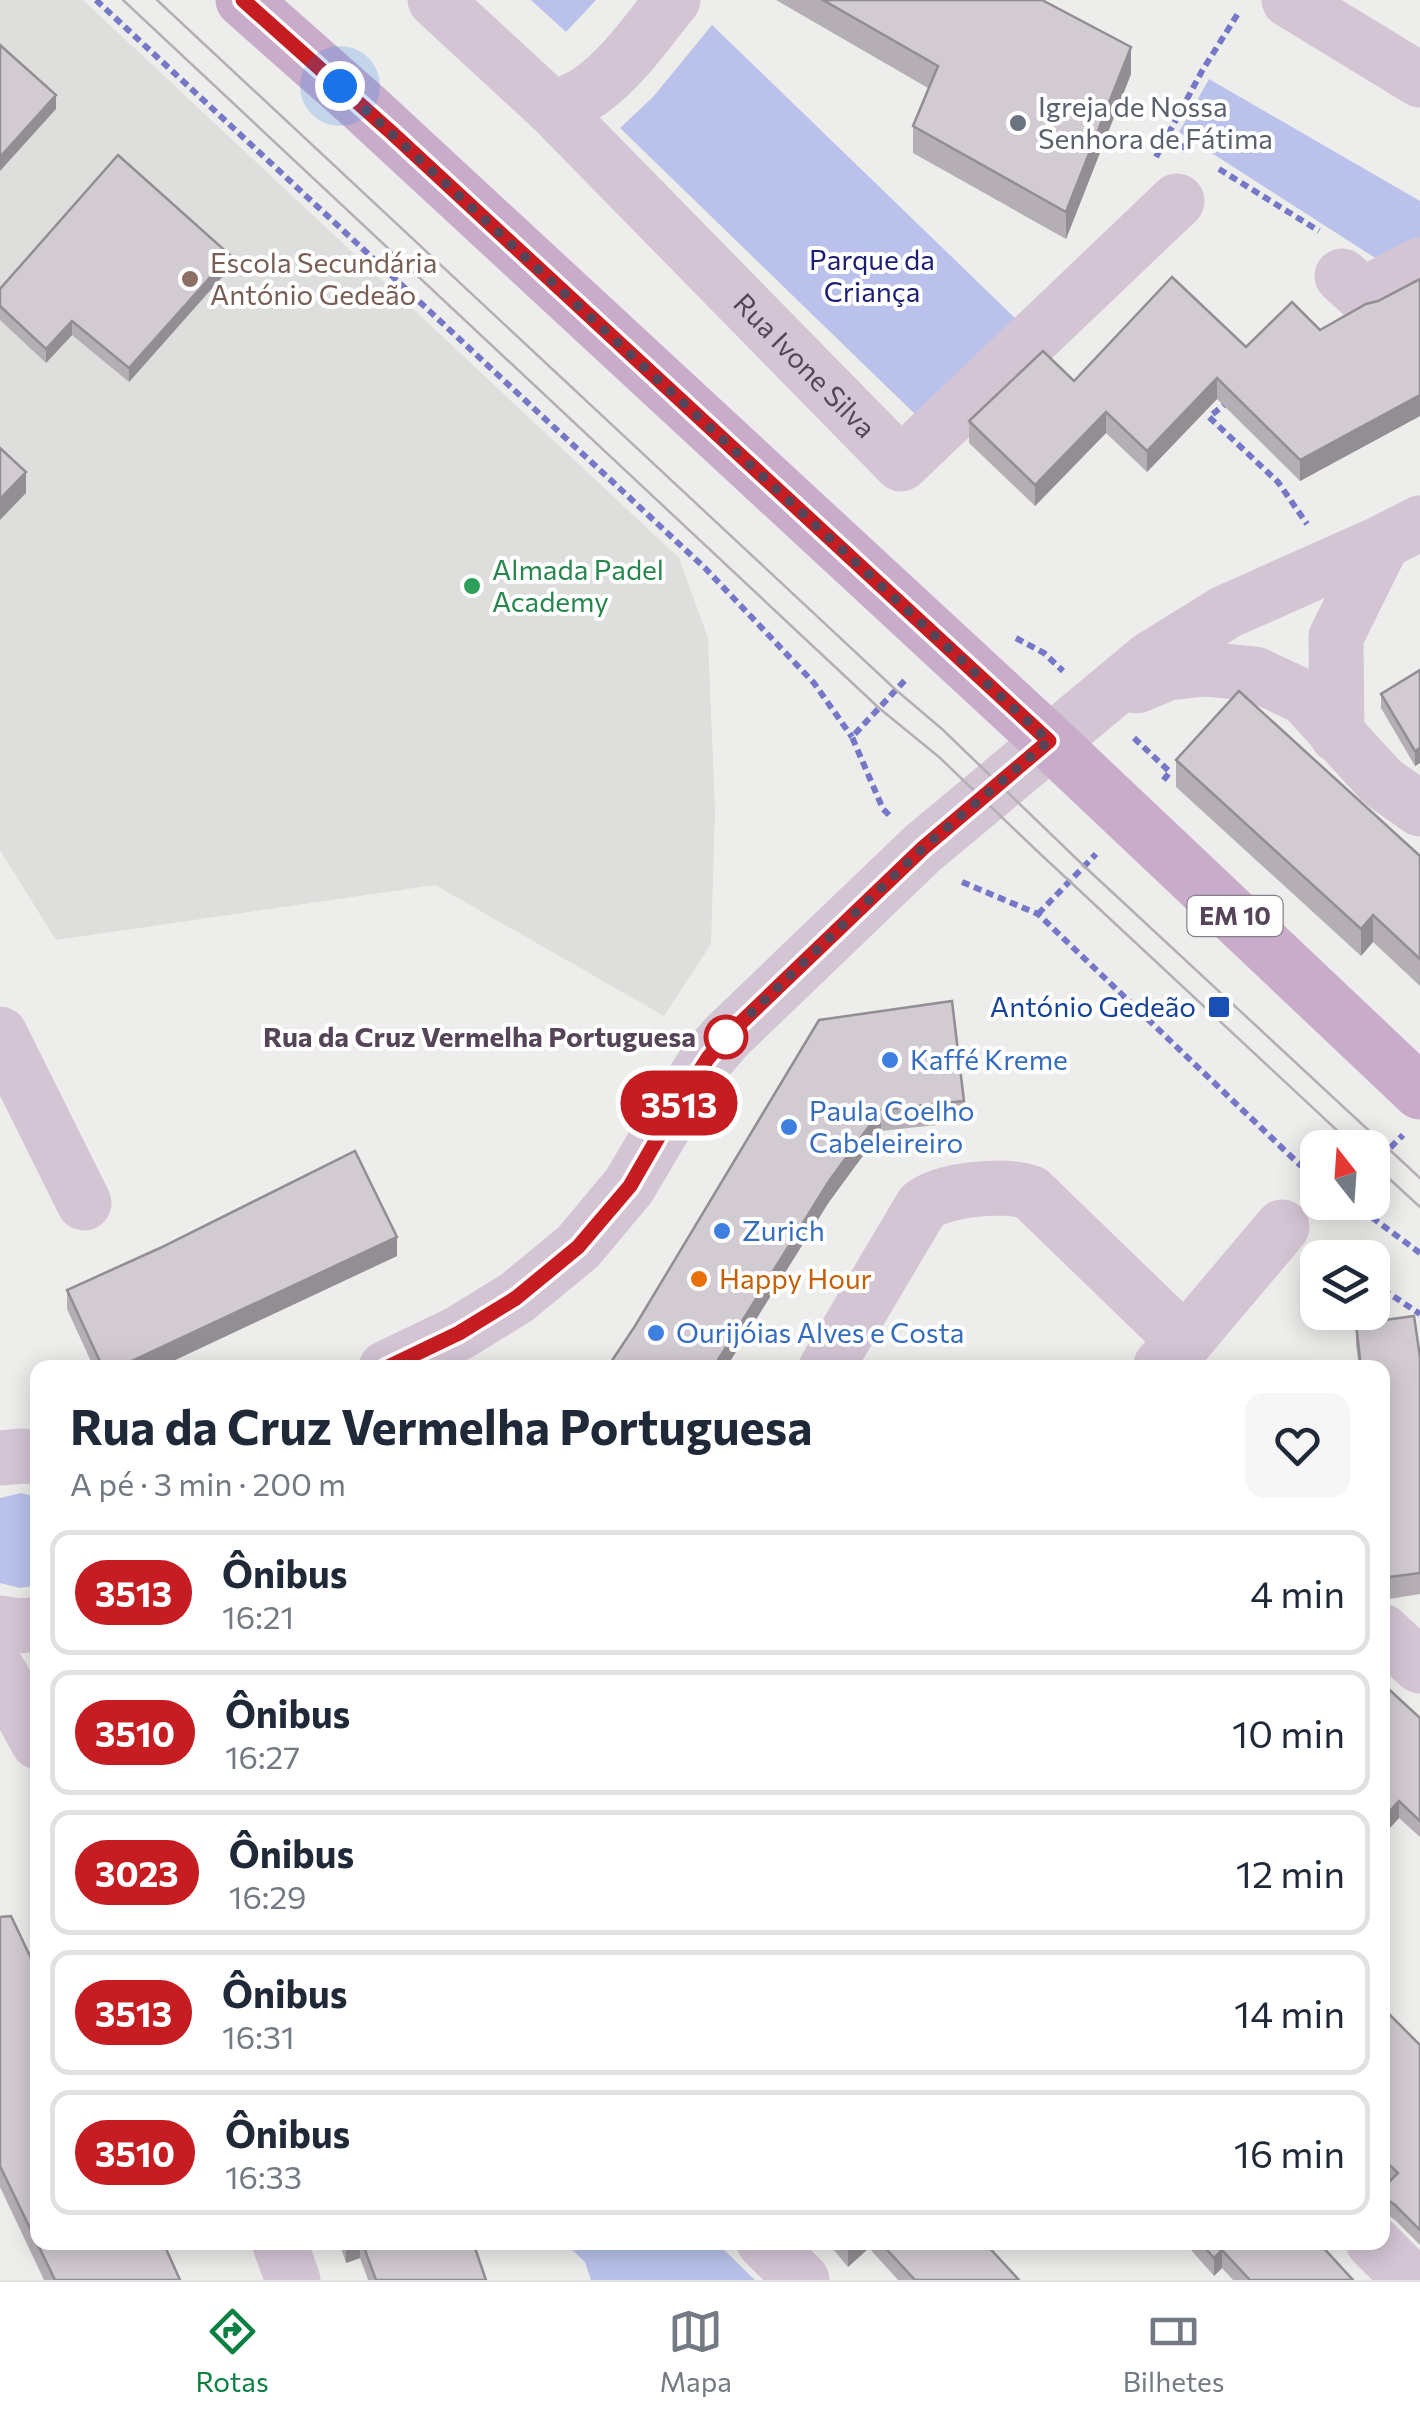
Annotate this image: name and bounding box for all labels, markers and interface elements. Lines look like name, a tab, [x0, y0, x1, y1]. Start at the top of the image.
your location	[315, 61, 365, 111]
place label: Igreja de Nossa Senhora de Fátima	[1038, 89, 1273, 155]
marker: Igreja de Nossa Senhora de Fátima	[1007, 112, 1029, 134]
park label: Parque da Criança	[809, 242, 935, 308]
place label: Escola Secundária António Gedeão	[210, 245, 437, 311]
marker: Escola Secundária António Gedeão	[179, 268, 201, 290]
street label: Rua Ivone Silva	[727, 286, 883, 444]
place label: Almada Padel Academy	[492, 552, 664, 618]
marker: Almada Padel Academy	[461, 575, 483, 597]
road number: EM 10	[1188, 896, 1282, 936]
place label: António Gedeão	[990, 989, 1196, 1023]
marker: António Gedeão	[1206, 994, 1232, 1020]
marker: Rua da Cruz Vermelha Portuguesa	[705, 1016, 747, 1058]
place label: Rua da Cruz Vermelha Portuguesa	[263, 1019, 696, 1053]
place label: Kaffé Kreme	[910, 1042, 1068, 1076]
marker: Kaffé Kreme	[879, 1049, 901, 1071]
line badge: 3513	[609, 1070, 749, 1136]
text: 3513	[640, 1082, 718, 1125]
place label: Paula Coelho Cabeleireiro	[809, 1093, 975, 1159]
marker: Paula Coelho Cabeleireiro	[778, 1116, 800, 1138]
north arrow	[1300, 1130, 1390, 1220]
map controls	[1300, 1130, 1390, 1330]
place label: Zurich	[742, 1213, 825, 1247]
marker: Zurich	[711, 1220, 733, 1242]
button: layers	[1300, 1240, 1390, 1330]
place label: Happy Hour	[719, 1261, 872, 1295]
marker: Happy Hour	[688, 1268, 710, 1290]
place label: Ourijóias Alves e Costa	[676, 1315, 964, 1349]
marker: Ourijóias Alves e Costa	[645, 1322, 667, 1344]
button: heart	[1245, 1393, 1350, 1498]
text: Rua da Cruz Vermelha Portuguesa	[70, 1396, 812, 1455]
text: A pé · 3 min · 200 m	[70, 1463, 346, 1503]
text: Ônibus	[222, 1549, 347, 1596]
text: 4 min	[1250, 1569, 1345, 1616]
text: 3513	[95, 1571, 172, 1614]
text: 16:21	[222, 1596, 294, 1636]
text: Ônibus	[225, 1689, 350, 1736]
text: 10 min	[1232, 1709, 1345, 1756]
text: 3510	[95, 1711, 175, 1754]
text: 16:27	[225, 1736, 300, 1776]
text: Ônibus	[229, 1829, 354, 1876]
text: 12 min	[1236, 1849, 1345, 1896]
text: 3023	[95, 1851, 179, 1894]
text: 16:29	[229, 1876, 306, 1916]
text: Ônibus	[222, 1969, 347, 2016]
text: 14 min	[1234, 1989, 1345, 2036]
text: 3513	[95, 1991, 172, 2034]
text: 16:31	[222, 2016, 295, 2056]
text: Ônibus	[225, 2109, 350, 2156]
text: 16 min	[1234, 2129, 1345, 2176]
text: 3510	[95, 2131, 175, 2174]
text: 16:33	[225, 2156, 302, 2196]
tab: Rotas	[195, 2304, 269, 2398]
tab: Mapa	[660, 2304, 732, 2398]
tab: Bilhetes	[1123, 2304, 1225, 2398]

